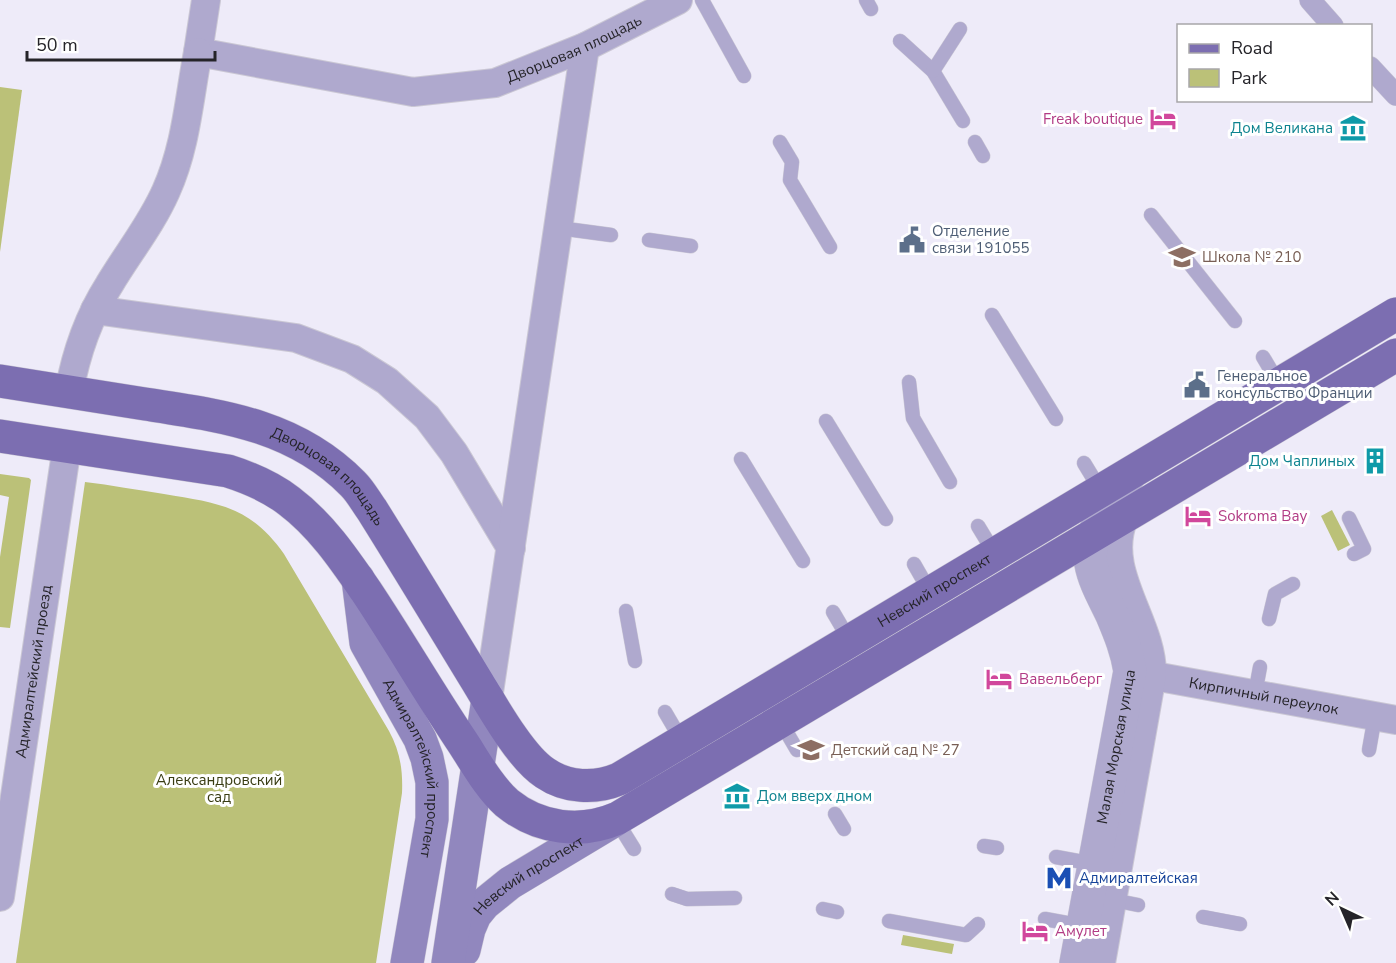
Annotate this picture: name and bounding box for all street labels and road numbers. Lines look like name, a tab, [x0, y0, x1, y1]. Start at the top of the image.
street label: Дворцовая площадь	[503, 10, 645, 87]
street label: Дворцовая площадь	[268, 422, 389, 530]
street label: Невский проспект	[874, 548, 995, 632]
street label: Адмиралтейский проезд	[11, 583, 56, 759]
street label: Малая Морская улица	[1092, 668, 1140, 826]
street label: Кирпичный переулок	[1187, 673, 1340, 719]
street label: Адмиралтейский проспект	[378, 675, 442, 859]
street label: Невский проспект	[469, 831, 587, 919]

